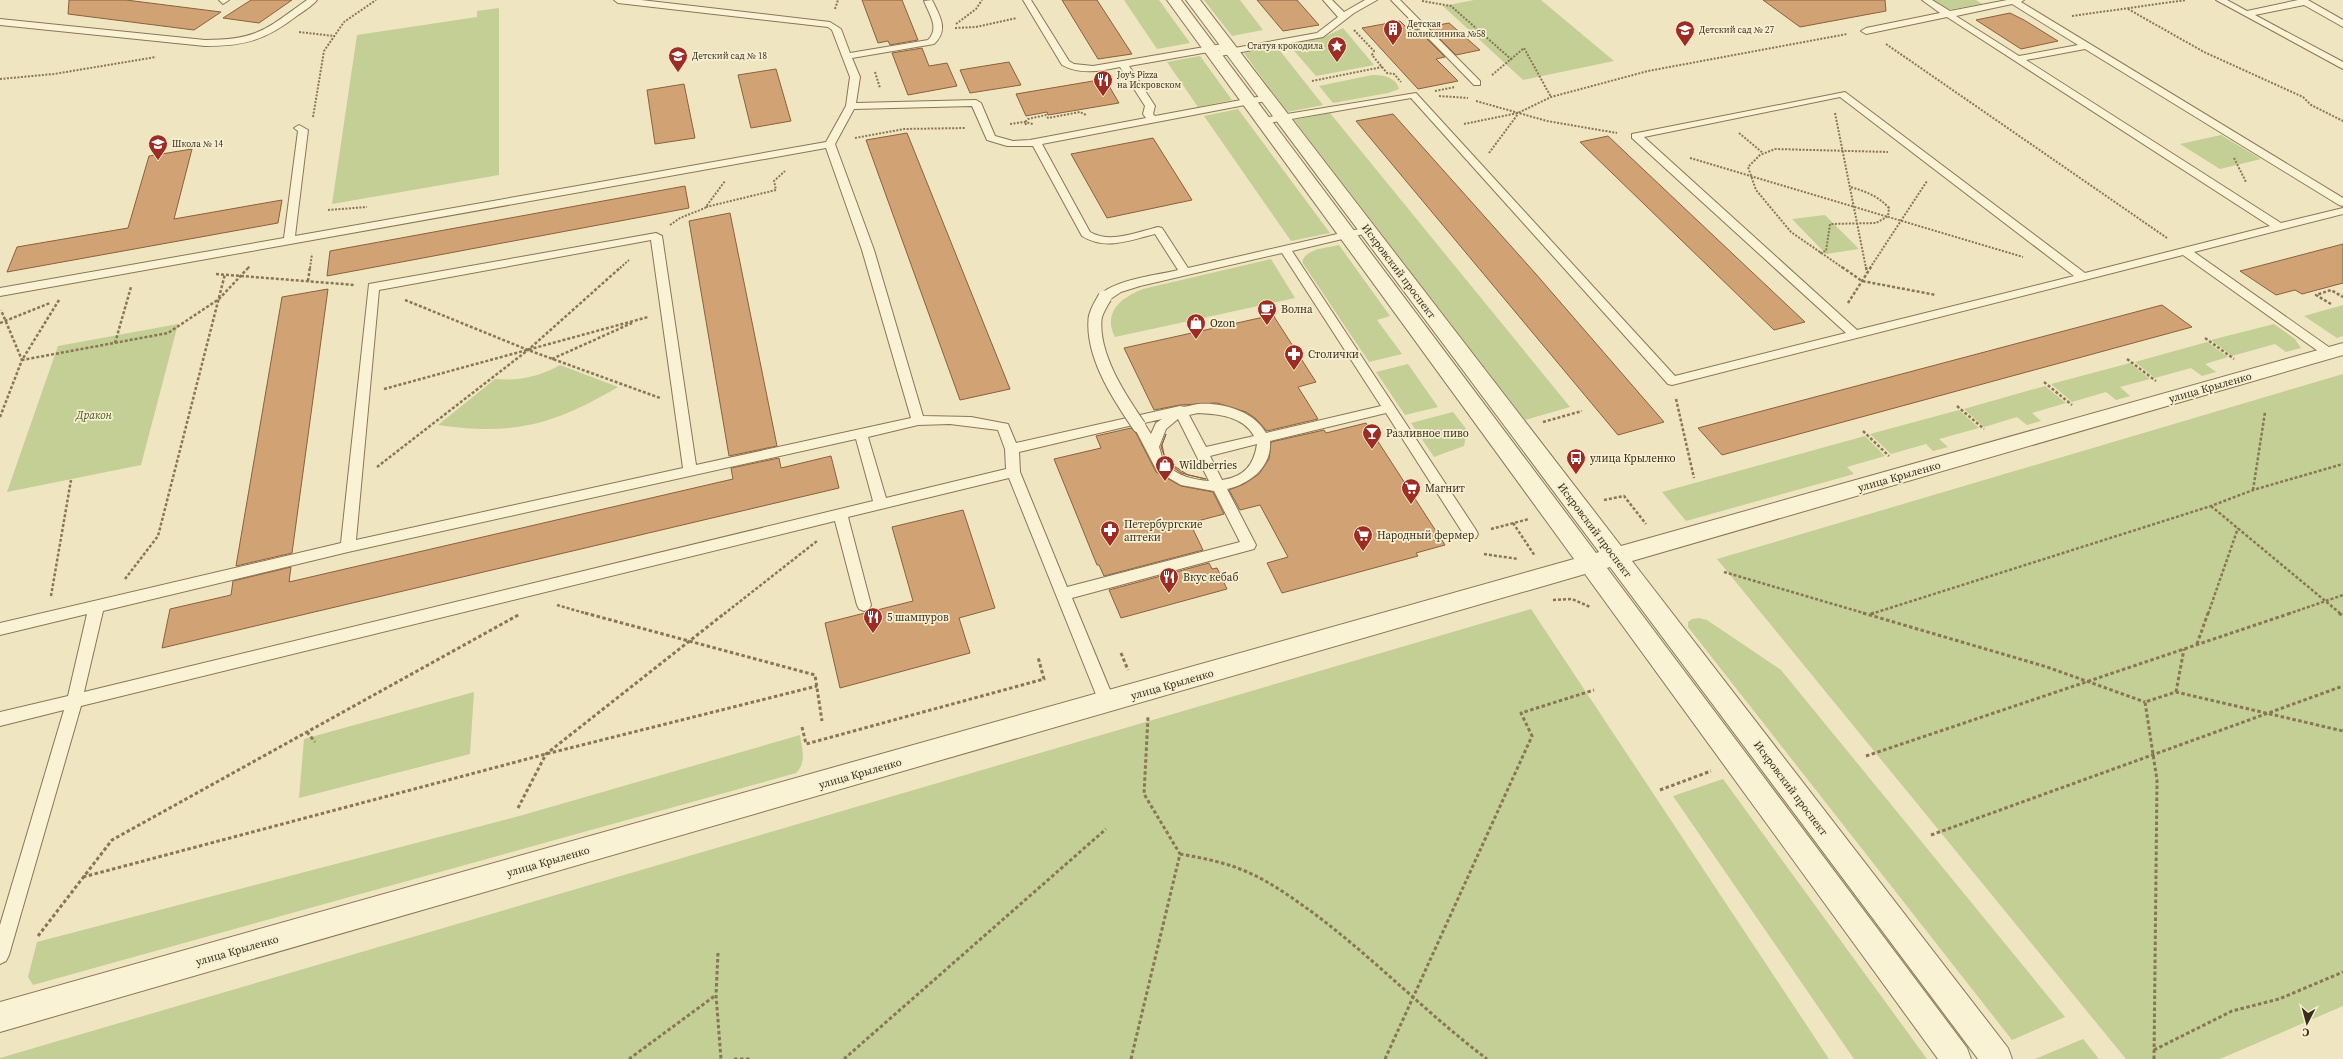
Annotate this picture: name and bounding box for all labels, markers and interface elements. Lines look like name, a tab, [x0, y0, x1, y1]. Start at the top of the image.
building icon: Детская поликлиника №58	[1382, 18, 1404, 46]
place label: Детская поликлиника №58	[1407, 18, 1486, 40]
school or university icon: Детский сад № 27	[1674, 19, 1696, 47]
place label: Детский сад № 27	[1699, 24, 1774, 36]
place icon: Статуя крокодила	[1326, 35, 1348, 63]
place label: Статуя крокодила	[1247, 40, 1323, 52]
school or university icon: Детский сад № 18	[667, 45, 689, 73]
place label: Детский сад № 18	[692, 50, 767, 62]
restaurant icon: Joy's Pizza на Искровском	[1092, 69, 1114, 97]
place label: Joy's Pizza на Искровском	[1116, 69, 1182, 91]
school or university icon: Школа № 14	[147, 133, 169, 161]
place label: Школа № 14	[172, 138, 223, 150]
street label: Искровский проспект	[1358, 221, 1439, 322]
cafe icon: Волна	[1256, 298, 1278, 326]
place label: Волна	[1281, 302, 1313, 317]
shop icon: Ozon	[1185, 312, 1207, 340]
place label: Ozon	[1210, 316, 1236, 331]
pharmacy icon: Столички	[1283, 343, 1305, 371]
place label: Столички	[1308, 347, 1359, 362]
street label: улица Крыленко	[2167, 368, 2253, 406]
park label: Дракон	[75, 408, 113, 423]
bar icon: Разливное пиво	[1361, 422, 1383, 450]
place label: Разливное пиво	[1386, 426, 1469, 441]
bus stop icon: улица Крыленко	[1565, 447, 1587, 475]
place label: улица Крыленко	[1590, 451, 1676, 466]
shop icon: Wildberries	[1154, 454, 1176, 482]
street label: улица Крыленко	[1856, 457, 1942, 495]
place label: Wildberries	[1179, 458, 1237, 473]
supermarket icon: Магнит	[1400, 477, 1422, 505]
street label: Искровский проспект	[1554, 480, 1635, 581]
place label: Магнит	[1425, 481, 1465, 496]
place label: Петербургские аптеки	[1124, 517, 1203, 545]
pharmacy icon: Петербургские аптеки	[1099, 519, 1121, 547]
supermarket icon: Народный фермер	[1352, 524, 1374, 552]
place label: Народный фермер	[1377, 528, 1474, 543]
restaurant icon: Вкус кебаб	[1158, 566, 1180, 594]
place label: Вкус кебаб	[1183, 570, 1238, 585]
restaurant icon: 5 шампуров	[862, 606, 884, 634]
place label: 5 шампуров	[887, 610, 949, 625]
street label: улица Крыленко	[1129, 665, 1215, 703]
street label: Искровский проспект	[1750, 738, 1831, 839]
street label: улица Крыленко	[817, 754, 903, 792]
street label: улица Крыленко	[505, 842, 591, 880]
street label: улица Крыленко	[194, 931, 280, 969]
north arrow	[2287, 1003, 2327, 1043]
text: С	[2302, 1025, 2310, 1040]

